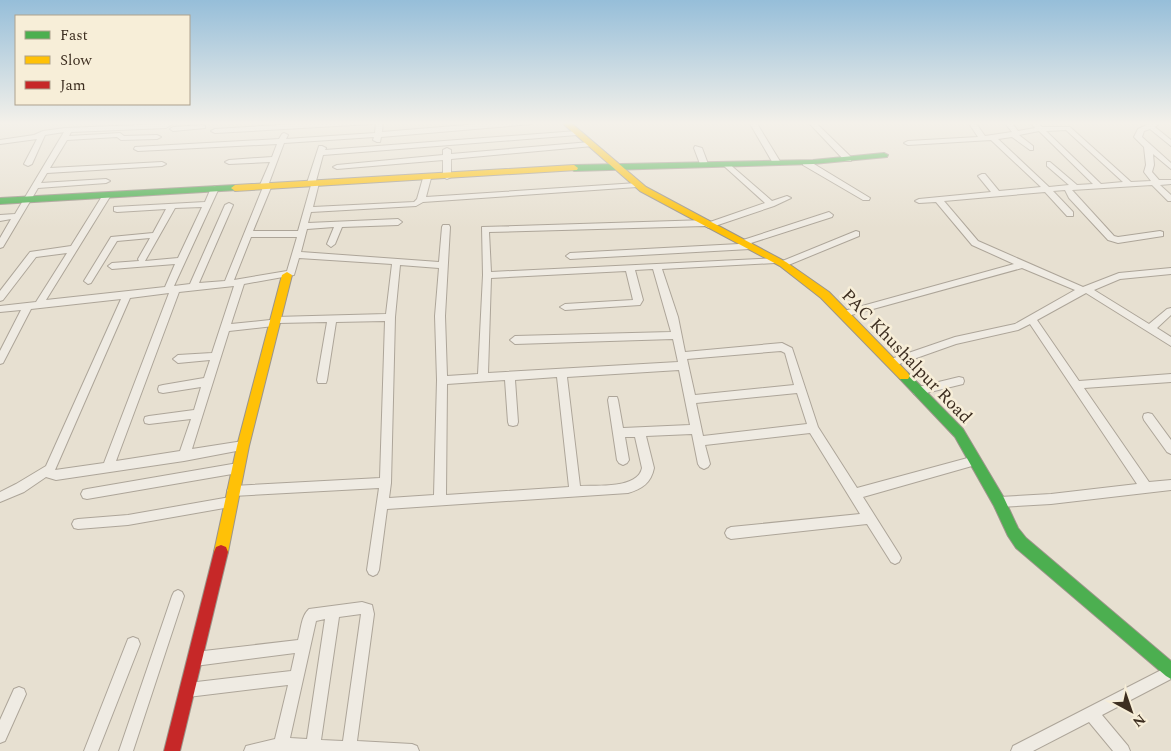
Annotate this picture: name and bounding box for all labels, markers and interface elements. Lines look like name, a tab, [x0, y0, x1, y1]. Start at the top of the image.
legend	[15, 15, 190, 105]
text: Fast	[60, 24, 88, 47]
text: Slow	[60, 49, 92, 72]
text: Jam	[60, 74, 86, 97]
street label: PAC Khushalpur Road	[835, 283, 978, 430]
north arrow	[1106, 686, 1156, 736]
text: N	[1128, 709, 1150, 732]

